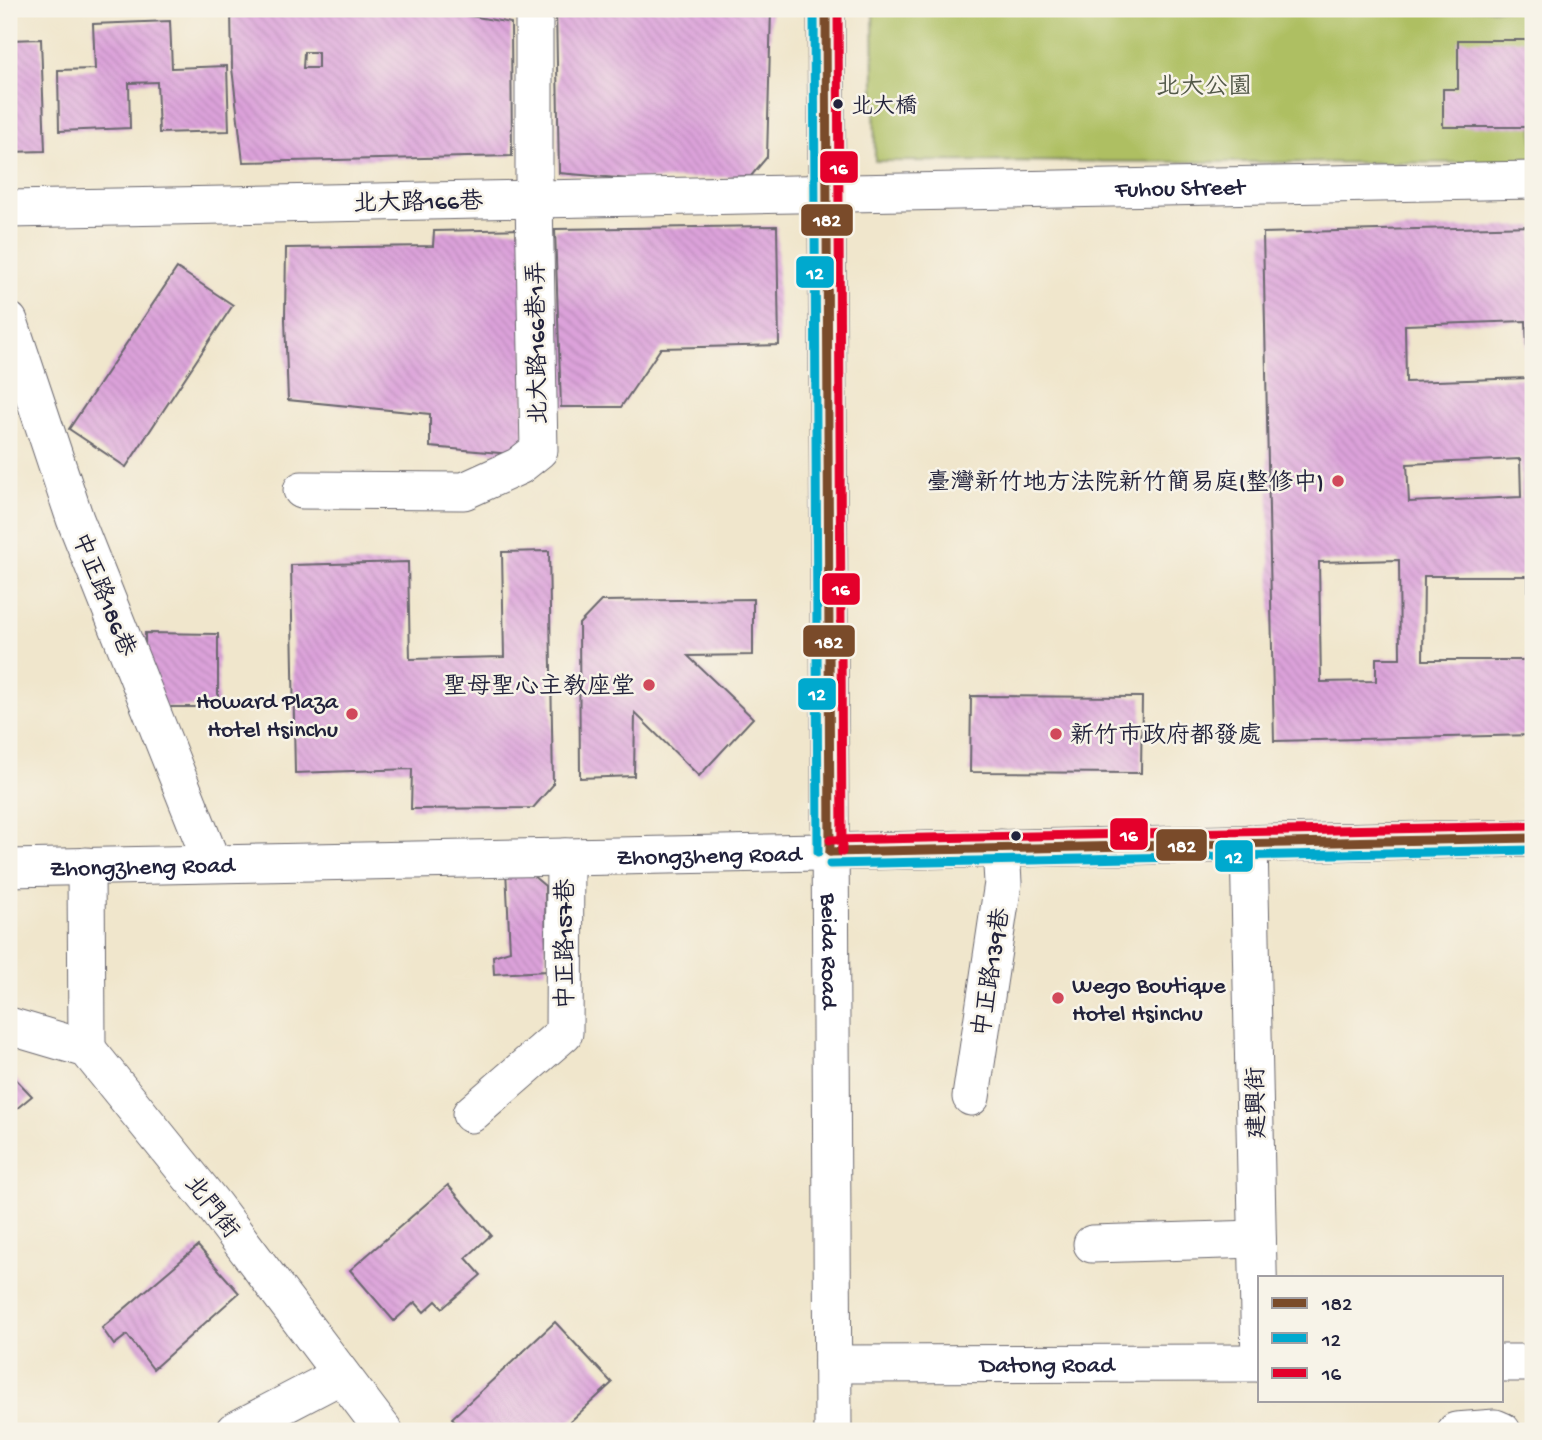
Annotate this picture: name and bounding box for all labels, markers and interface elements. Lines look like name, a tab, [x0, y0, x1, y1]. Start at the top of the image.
park label: 北大公園	[1156, 74, 1252, 103]
place label: 北大橋	[851, 94, 917, 121]
marker: 北大橋	[831, 97, 845, 111]
line badge: 16	[819, 150, 859, 184]
text: 16	[829, 159, 848, 182]
street label: Fuhou Street	[1114, 174, 1247, 206]
street label: 北大路166巷	[353, 187, 483, 220]
line badge: 182	[800, 203, 854, 237]
text: 182	[812, 211, 841, 234]
line badge: 12	[795, 255, 835, 289]
street label: 北大路166巷1弄	[522, 261, 555, 425]
text: 12	[806, 264, 824, 287]
place label: 臺灣新竹地方法院新竹簡易庭(整修中)	[926, 469, 1324, 499]
marker: 臺灣新竹地方法院新竹簡易庭(整修中)	[1330, 473, 1346, 489]
street label: 中正路186巷	[64, 528, 142, 661]
line badge: 16	[821, 572, 861, 606]
text: 16	[831, 580, 850, 603]
line badge: 182	[802, 624, 856, 658]
text: 182	[814, 633, 843, 656]
place label: 聖母聖心主教座堂	[443, 673, 635, 703]
marker: 聖母聖心主教座堂	[641, 677, 657, 693]
line badge: 12	[797, 677, 837, 711]
text: 12	[808, 685, 826, 708]
place label: Howard Plaza Hotel Hsinchu	[196, 689, 339, 746]
marker: Howard Plaza Hotel Hsinchu	[344, 706, 360, 722]
place label: 新竹市政府都發處	[1070, 722, 1262, 752]
marker: 新竹市政府都發處	[1048, 726, 1064, 742]
line badge: 16	[1109, 817, 1149, 851]
text: 16	[1119, 826, 1138, 849]
line badge: 182	[1155, 828, 1208, 862]
unlabelled marker	[1009, 829, 1023, 843]
text: 182	[1167, 837, 1196, 860]
line badge: 12	[1214, 839, 1254, 873]
street label: Zhongzheng Road	[616, 841, 804, 874]
text: 12	[1225, 848, 1243, 871]
street label: Zhongzheng Road	[49, 853, 237, 885]
street label: 中正路157巷	[551, 879, 582, 1009]
street label: Beida Road	[812, 892, 842, 1011]
street label: 中正路139巷	[967, 906, 1018, 1039]
place label: Wego Boutique Hotel Hsinchu	[1072, 973, 1226, 1030]
marker: Wego Boutique Hotel Hsinchu	[1050, 990, 1066, 1006]
street label: 建興街	[1242, 1067, 1274, 1139]
street label: 北門街	[177, 1171, 244, 1245]
legend	[1258, 1276, 1504, 1402]
text: 182	[1321, 1294, 1352, 1319]
text: 12	[1321, 1330, 1341, 1355]
street label: Datong Road	[978, 1352, 1116, 1382]
text: 16	[1321, 1364, 1341, 1389]

